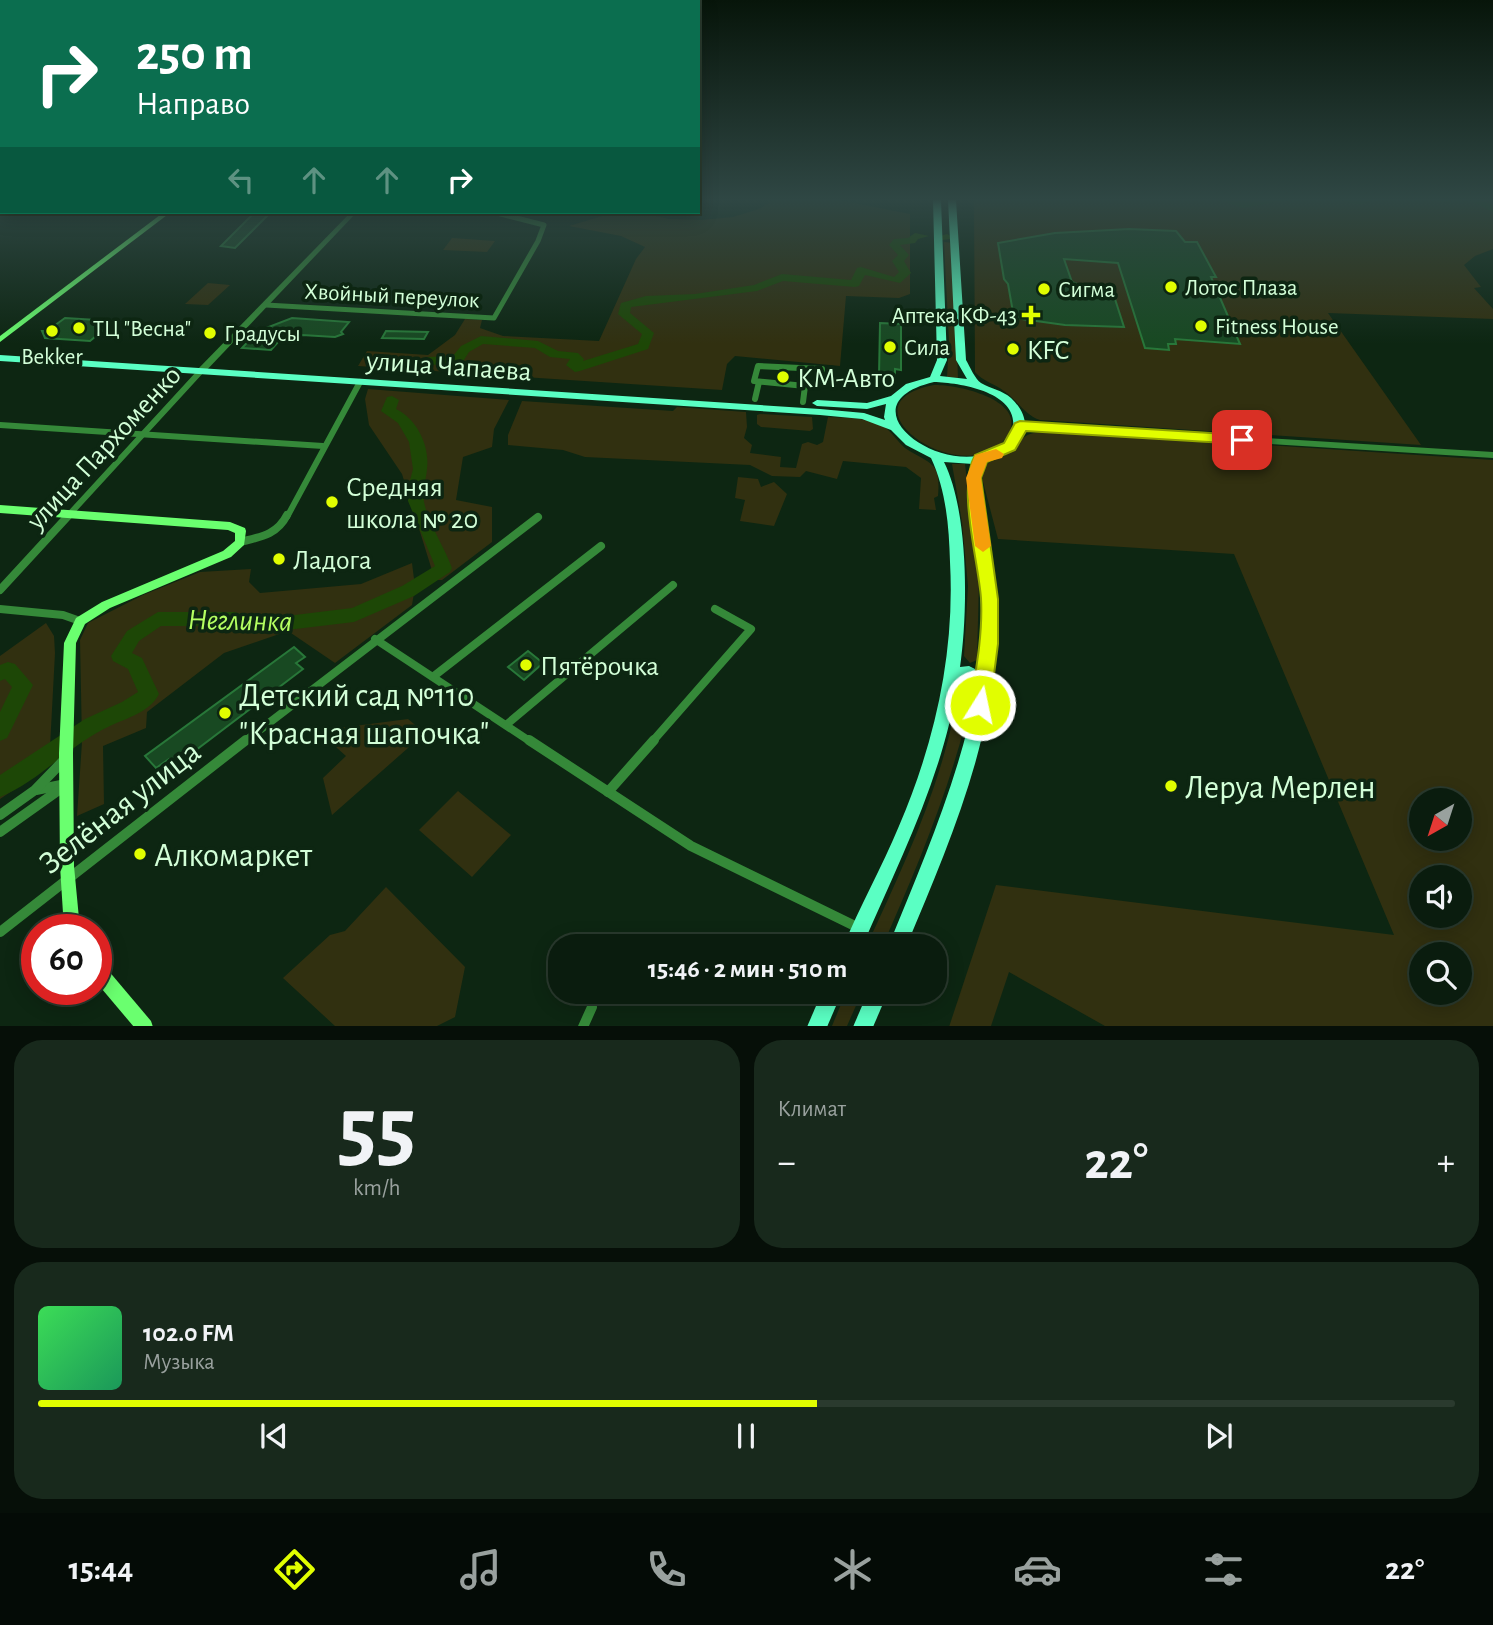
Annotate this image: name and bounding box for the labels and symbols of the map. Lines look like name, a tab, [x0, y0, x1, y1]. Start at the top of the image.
place label: Лотос Плаза	[1185, 277, 1298, 300]
place label: Сигма	[1058, 279, 1115, 302]
marker: Лотос Плаза	[1163, 279, 1179, 295]
street label: Хвойный переулок	[304, 280, 480, 313]
marker: Сигма	[1036, 281, 1052, 297]
place label: Аптека КФ-43	[892, 305, 1017, 328]
marker: Аптека КФ-43	[1023, 307, 1039, 323]
place label: Fitness House	[1215, 316, 1339, 339]
place label: ТЦ "Весна"	[93, 318, 191, 341]
marker: Fitness House	[1193, 318, 1209, 334]
marker: ТЦ "Весна"	[71, 320, 87, 336]
marker: Bekker	[44, 323, 60, 339]
place label: Градусы	[224, 323, 301, 346]
marker: Градусы	[202, 325, 218, 341]
place label: Сила	[904, 337, 950, 360]
place label: KFC	[1027, 337, 1069, 365]
marker: Сила	[882, 339, 898, 355]
marker: KFC	[1005, 341, 1021, 357]
place label: Bekker	[21, 346, 83, 369]
street label: улица Чапаева	[364, 347, 533, 387]
street label: улица Пархоменко	[21, 361, 187, 536]
place label: КМ-Авто	[797, 365, 895, 393]
marker: КМ-Авто	[775, 369, 791, 385]
pin	[1212, 410, 1272, 470]
place label: Средняя школа № 20	[346, 474, 478, 534]
marker: Средняя школа № 20	[324, 494, 340, 510]
place label: Ладога	[293, 547, 372, 575]
marker: Ладога	[271, 551, 287, 567]
water label: Неглинка	[187, 605, 293, 637]
place label: Пятёрочка	[540, 653, 659, 681]
marker: Пятёрочка	[518, 657, 534, 673]
position arrow	[943, 668, 1017, 742]
place label: Детский сад №110 "Красная шапочка"	[239, 680, 489, 751]
marker: Детский сад №110 "Красная шапочка"	[217, 705, 233, 721]
street label: Зелёная улица	[34, 735, 207, 881]
place label: Леруа Мерлен	[1185, 772, 1376, 805]
marker: Леруа Мерлен	[1163, 778, 1179, 794]
north arrow	[1409, 788, 1472, 850]
place label: Алкомаркет	[154, 840, 313, 873]
marker: Алкомаркет	[132, 846, 148, 862]
speed limit sign: 60	[21, 914, 112, 1005]

